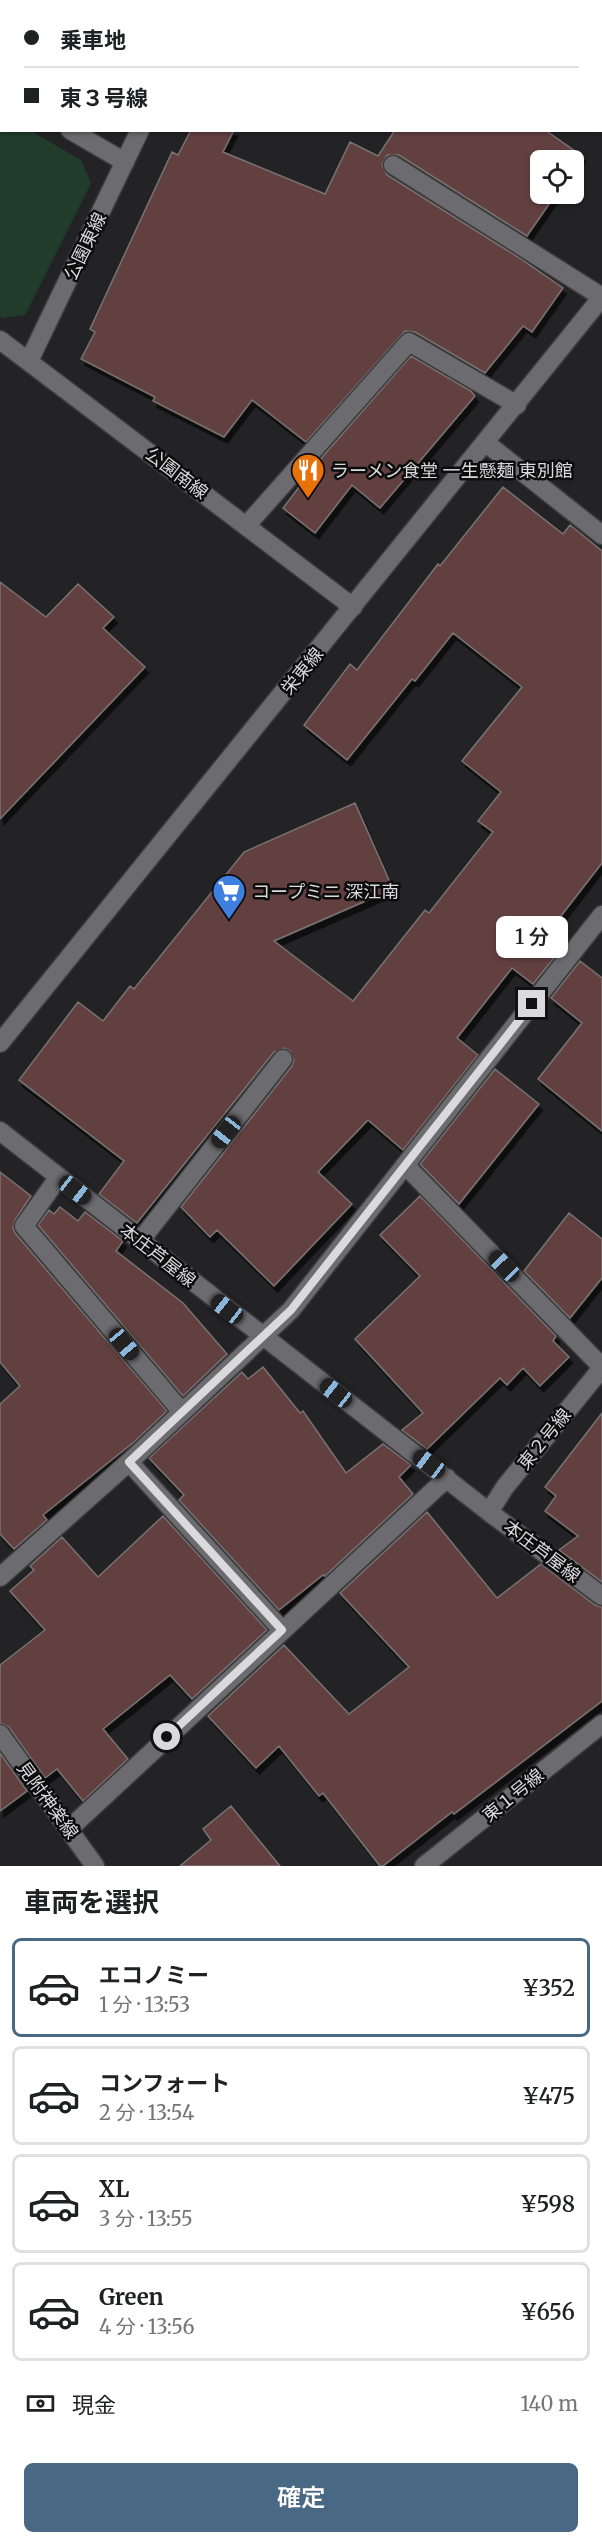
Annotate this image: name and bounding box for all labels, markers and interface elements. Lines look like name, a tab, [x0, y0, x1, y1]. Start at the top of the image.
text: 乗車地	[60, 26, 126, 54]
text: 東３号線	[60, 84, 148, 112]
map controls	[530, 150, 584, 204]
button: locate	[530, 150, 584, 204]
street label: 公園東線	[59, 209, 111, 283]
street label: 公園南線	[141, 442, 213, 504]
restaurant icon: ラーメン食堂 一生懸麺 東別館	[290, 452, 326, 499]
place label: ラーメン食堂 一生懸麺 東別館	[331, 459, 573, 482]
street label: 栄東線	[276, 643, 328, 699]
supermarket icon: コープミニ 深江南	[211, 873, 247, 920]
place label: コープミニ 深江南	[252, 880, 399, 903]
callout: 1 分	[496, 917, 568, 959]
text: 1 分	[515, 924, 549, 949]
route end	[518, 990, 545, 1017]
car	[208, 1112, 244, 1152]
car	[55, 1172, 95, 1208]
street label: 本庄芦屋線	[115, 1218, 201, 1292]
car	[485, 1247, 523, 1285]
car	[207, 1291, 247, 1327]
car	[106, 1324, 142, 1364]
car	[316, 1375, 356, 1411]
street label: 東２号線	[512, 1404, 576, 1474]
car	[409, 1446, 449, 1482]
street label: 本庄芦屋線	[499, 1515, 585, 1587]
route start	[153, 1723, 180, 1750]
street label: 見附神楽線	[12, 1757, 84, 1843]
street label: 東１号線	[478, 1763, 548, 1827]
text: 車両を選択	[24, 1885, 159, 1919]
icon: car	[27, 1961, 81, 2015]
text: エコノミー	[99, 1961, 209, 1989]
text: ¥352	[522, 1974, 575, 2002]
text: 1 分 · 13:53	[99, 1992, 190, 2017]
icon: car	[27, 2069, 81, 2123]
text: コンフォート	[99, 2069, 230, 2097]
text: ¥475	[522, 2082, 575, 2110]
text: 2 分 · 13:54	[99, 2100, 194, 2125]
text: XL	[99, 2175, 129, 2203]
icon: car	[27, 2177, 81, 2231]
text: ¥598	[520, 2190, 575, 2218]
text: 3 分 · 13:55	[99, 2206, 193, 2231]
text: Green	[99, 2283, 163, 2311]
icon: car	[27, 2285, 81, 2339]
text: ¥656	[520, 2298, 575, 2326]
text: 4 分 · 13:56	[99, 2314, 195, 2339]
icon: cash	[24, 2387, 57, 2420]
text: 現金	[72, 2391, 116, 2419]
text: 140 m	[521, 2391, 578, 2416]
button: 確定	[24, 2463, 578, 2532]

